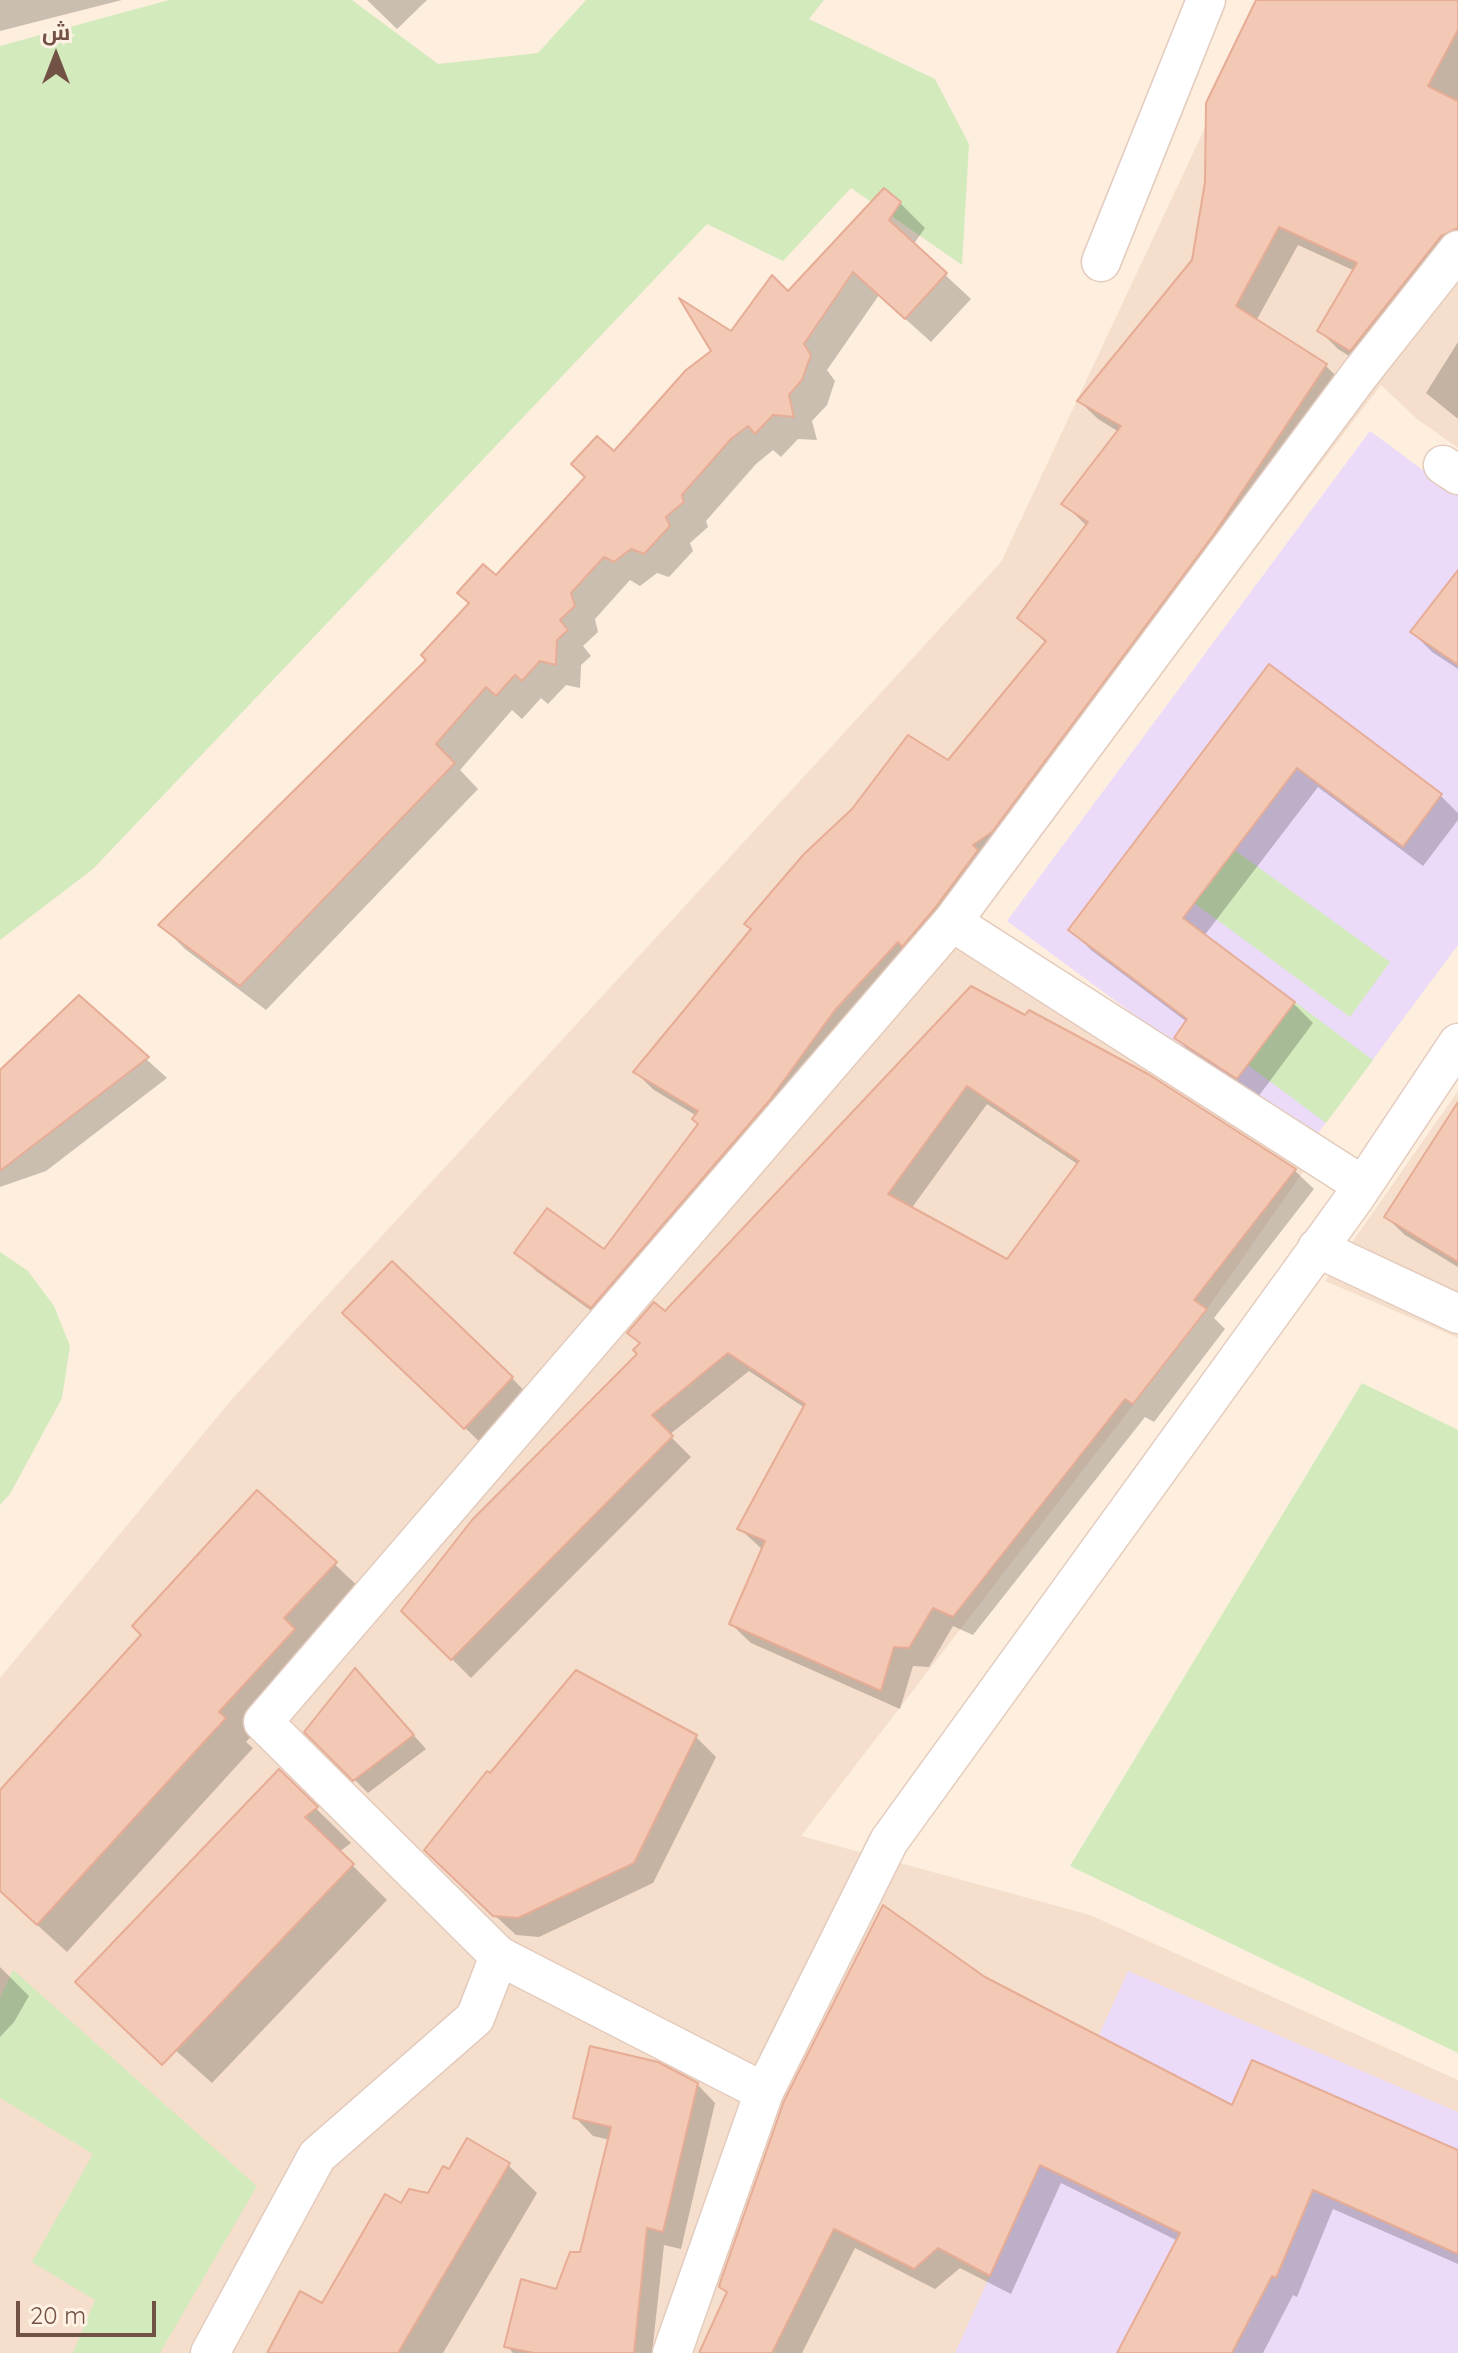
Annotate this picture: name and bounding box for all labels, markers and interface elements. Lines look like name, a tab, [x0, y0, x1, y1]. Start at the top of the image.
north arrow	[16, 16, 96, 96]
text: ش	[42, 18, 70, 46]
scale bar	[20, 2285, 160, 2335]
text: 20 m	[30, 2300, 86, 2330]

